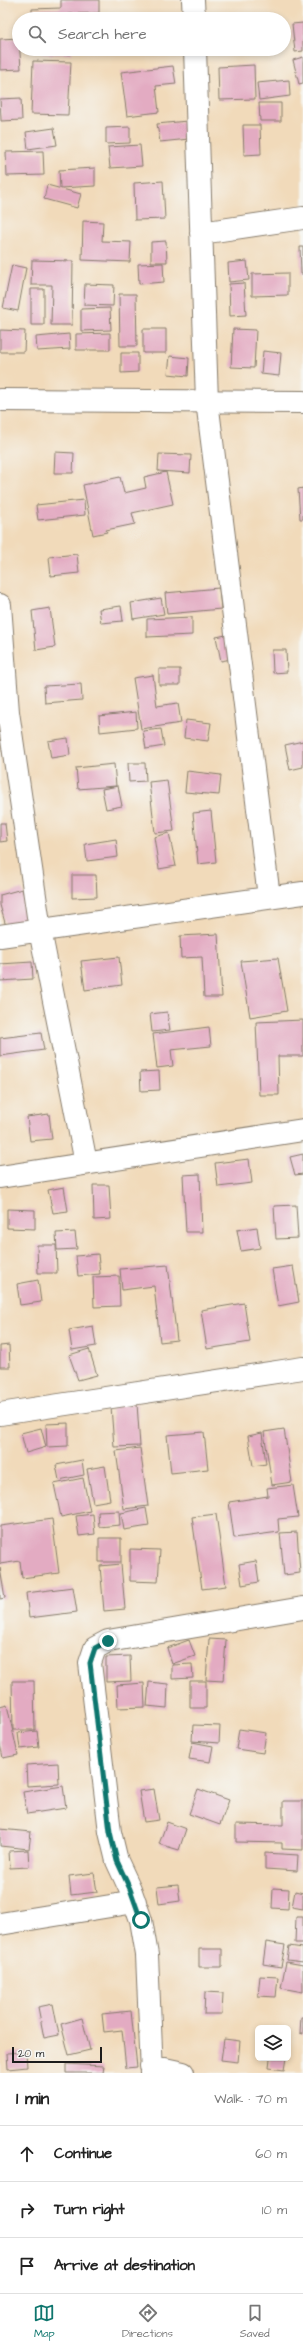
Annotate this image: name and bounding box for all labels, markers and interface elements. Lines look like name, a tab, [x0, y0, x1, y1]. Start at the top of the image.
search box	[12, 12, 291, 56]
icon: search	[26, 23, 48, 45]
text: Search here	[58, 24, 147, 45]
route end	[99, 1632, 117, 1650]
route start	[132, 1911, 150, 1929]
map controls	[255, 2025, 291, 2061]
button: layers	[255, 2025, 291, 2061]
scale bar	[12, 2045, 102, 2064]
text: 20 m	[18, 2046, 44, 2061]
text: 1 min	[16, 2087, 49, 2111]
text: Walk · 70 m	[214, 2090, 287, 2108]
icon: ahead	[16, 2143, 38, 2165]
text: Continue	[54, 2143, 112, 2164]
text: 60 m	[255, 2145, 287, 2163]
icon: right	[16, 2199, 38, 2221]
text: Turn right	[54, 2199, 125, 2220]
text: 10 m	[262, 2201, 287, 2219]
icon: arrive	[16, 2255, 38, 2277]
text: Arrive at destination	[54, 2255, 195, 2276]
tab: Map	[33, 2302, 55, 2341]
tab: Directions	[122, 2302, 173, 2341]
tab: Saved	[240, 2302, 270, 2341]

